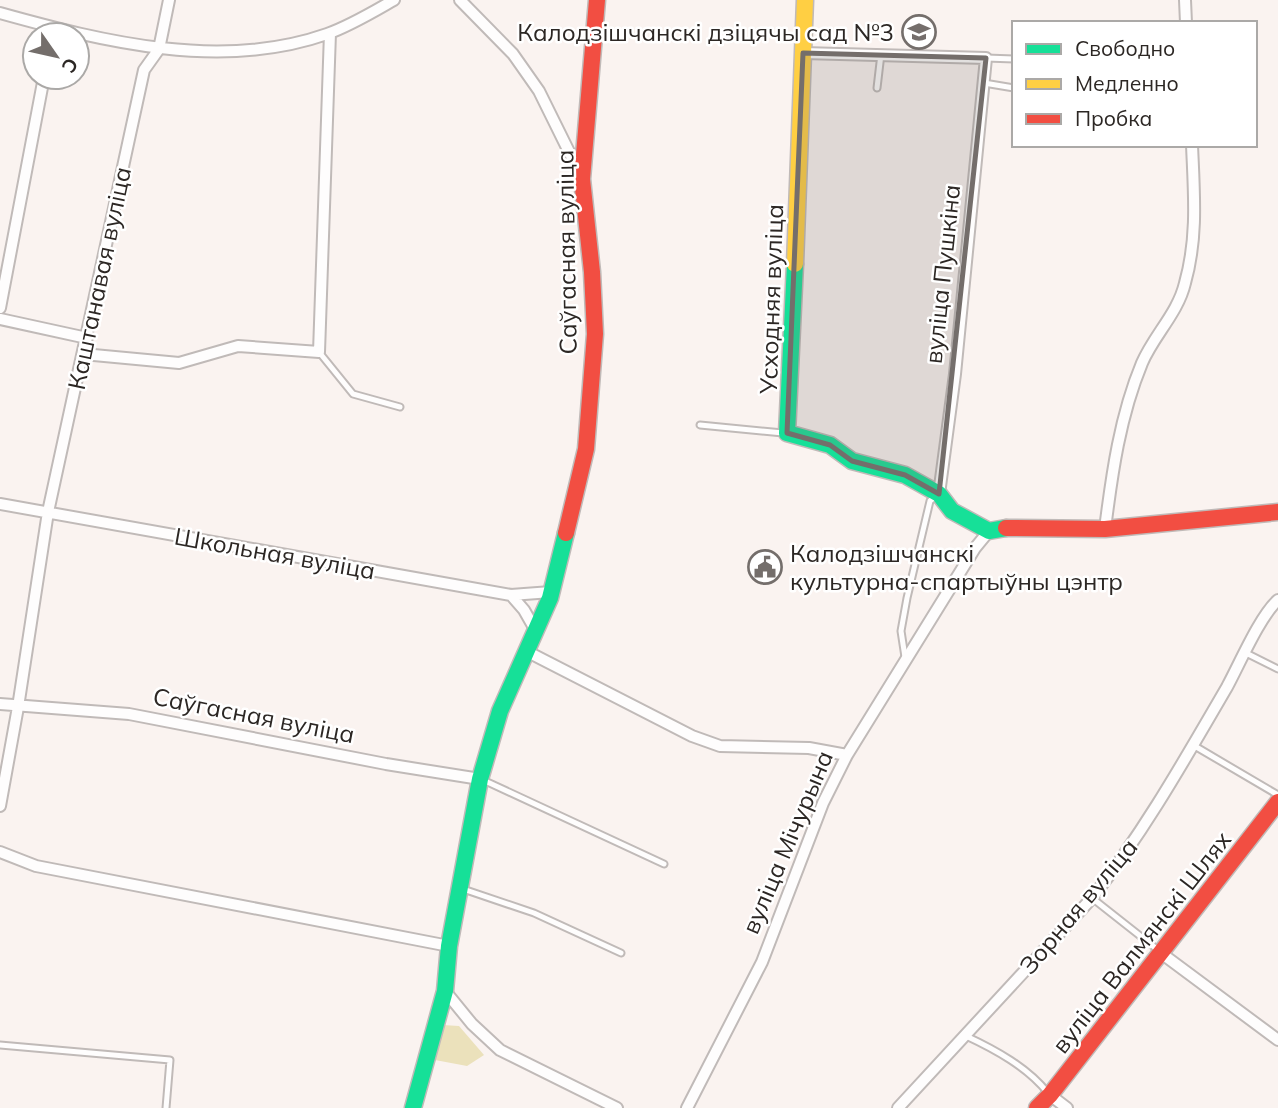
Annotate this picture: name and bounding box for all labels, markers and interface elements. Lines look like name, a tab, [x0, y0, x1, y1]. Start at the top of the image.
school or university icon: Калодзішчанскі дзіцячы сад №3	[900, 13, 938, 51]
place label: Калодзішчанскі дзіцячы сад №3	[517, 17, 894, 47]
north arrow	[21, 21, 91, 91]
legend	[1012, 21, 1257, 147]
text: Свободно	[1075, 35, 1175, 61]
text: С	[57, 53, 84, 78]
text: Медленно	[1075, 70, 1179, 96]
text: Пробка	[1075, 105, 1152, 131]
street label: Саўгасная вуліца	[549, 149, 583, 355]
street label: Каштанавая вуліца	[61, 164, 137, 392]
street label: вуліца Пушкіна	[918, 183, 966, 365]
street label: Усходняя вуліца	[753, 204, 789, 395]
street label: Школьная вуліца	[172, 521, 378, 585]
place label: Калодзішчанскі культурна-спартыўны цэнтр	[790, 538, 1123, 596]
public building icon: Калодзішчанскі культурна-спартыўны цэнтр	[746, 548, 784, 586]
street label: Саўгасная вуліца	[151, 681, 357, 749]
street label: вуліца Мічурына	[735, 746, 839, 938]
street label: вуліца Валмянскі Шлях	[1045, 825, 1237, 1059]
street label: Зорная вуліца	[1013, 832, 1143, 980]

